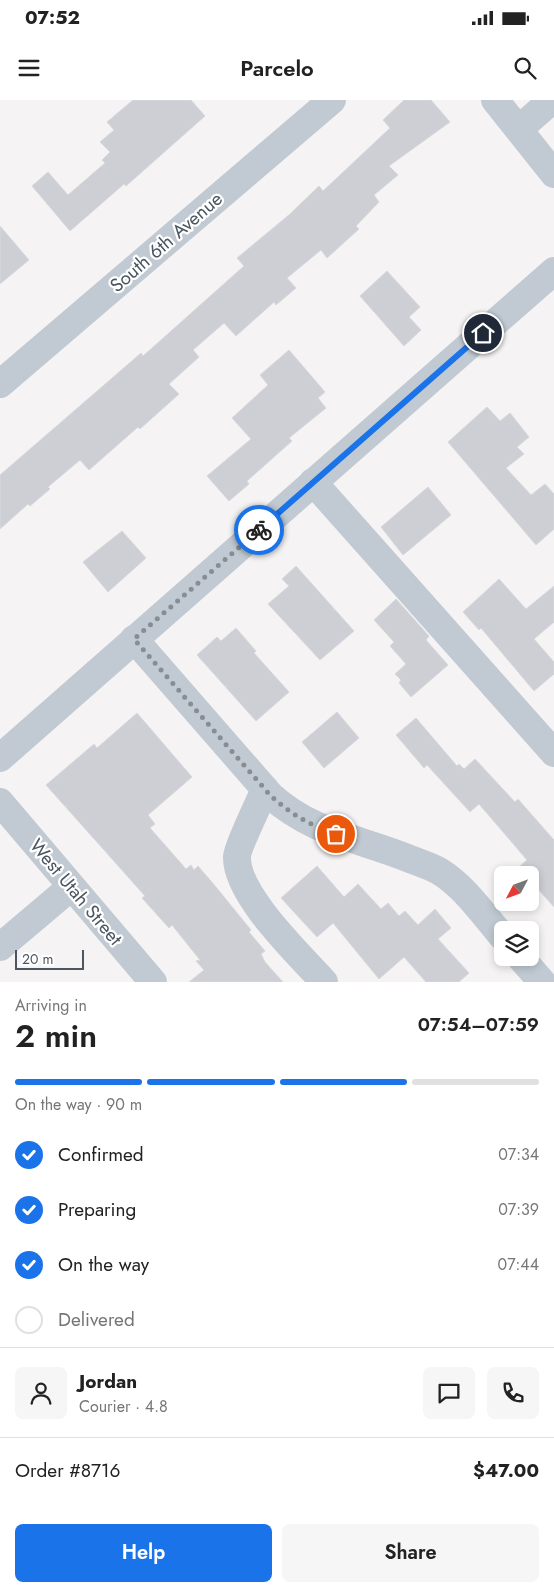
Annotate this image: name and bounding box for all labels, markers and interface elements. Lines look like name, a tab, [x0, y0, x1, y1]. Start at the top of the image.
text: 07:52	[25, 4, 80, 31]
text: Parcelo	[240, 52, 314, 84]
icon: menu	[15, 54, 43, 82]
icon: search	[511, 54, 539, 82]
street label: South 6th Avenue	[104, 185, 228, 299]
pin	[462, 312, 504, 354]
icon: home	[469, 319, 497, 347]
courier	[234, 505, 284, 555]
icon: bike	[245, 516, 273, 544]
pin	[315, 813, 357, 855]
icon: bag	[322, 820, 350, 848]
street label: West Utah Street	[23, 833, 129, 951]
north arrow	[494, 866, 539, 911]
map controls	[494, 866, 539, 966]
button: layers	[494, 921, 539, 966]
scale bar	[15, 947, 84, 970]
text: 20 m	[22, 949, 54, 969]
text: Arriving in	[15, 994, 87, 1017]
text: 07:54–07:59	[418, 1011, 539, 1038]
text: 2 min	[15, 1013, 97, 1059]
text: On the way · 90 m	[15, 1093, 142, 1116]
icon: check	[15, 1141, 43, 1169]
text: Confirmed	[58, 1141, 144, 1168]
text: 07:34	[498, 1143, 539, 1166]
icon: check	[15, 1196, 43, 1224]
text: Preparing	[58, 1196, 136, 1223]
text: 07:39	[498, 1198, 539, 1221]
icon: check	[15, 1251, 43, 1279]
text: On the way	[58, 1251, 149, 1278]
text: 07:44	[498, 1253, 539, 1276]
text: Delivered	[58, 1306, 135, 1333]
button: person	[15, 1367, 67, 1419]
button: chat	[423, 1367, 475, 1419]
button: phone	[487, 1367, 539, 1419]
text: Jordan	[79, 1368, 137, 1395]
text: Courier · 4.8	[79, 1395, 168, 1418]
text: Order #8716	[15, 1457, 120, 1484]
text: $47.00	[473, 1457, 539, 1484]
button: Help	[15, 1524, 272, 1582]
button: Share	[282, 1524, 539, 1582]

